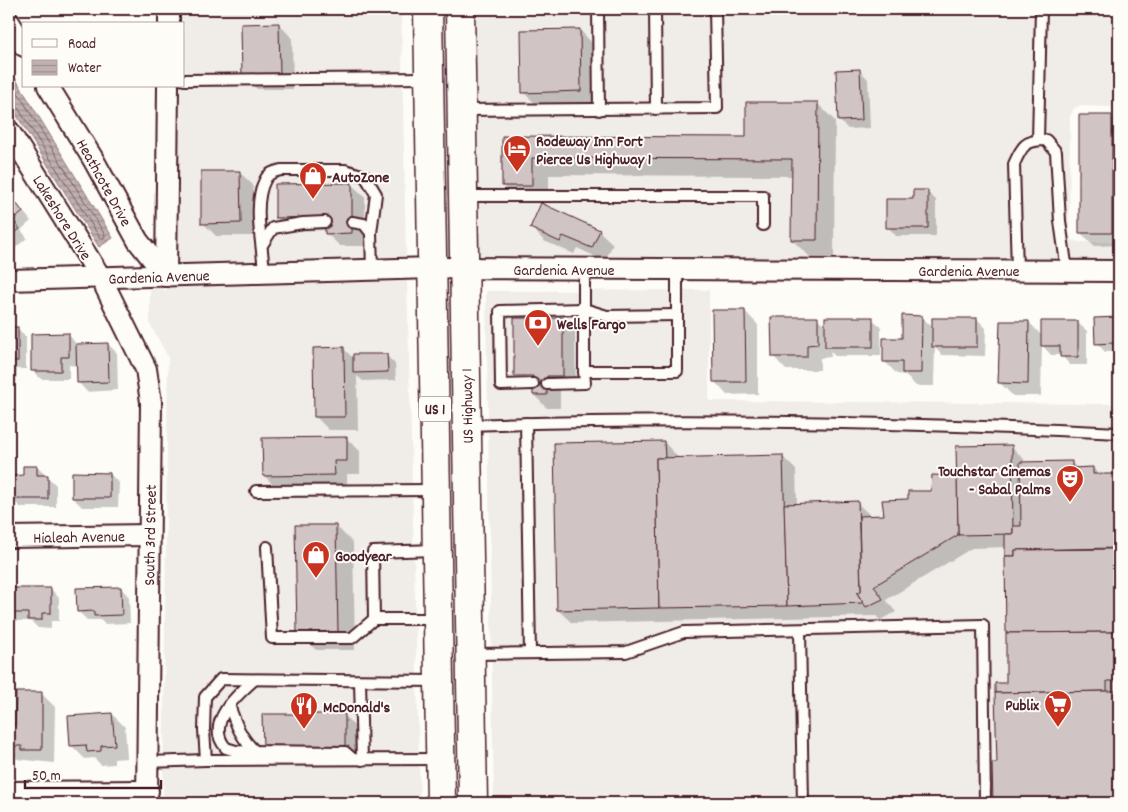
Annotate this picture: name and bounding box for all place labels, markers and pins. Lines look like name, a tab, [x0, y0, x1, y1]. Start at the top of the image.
place label: Rodeway Inn Fort Pierce Us Highway 1	[536, 131, 651, 172]
hotel icon: Rodeway Inn Fort Pierce Us Highway 1	[502, 134, 532, 173]
shop icon: AutoZone	[298, 161, 328, 200]
place label: AutoZone	[332, 167, 389, 190]
bank icon: Wells Fargo	[523, 308, 553, 347]
place label: Wells Fargo	[557, 314, 626, 337]
place label: Touchstar Cinemas - Sabal Palms	[938, 461, 1051, 502]
theatre icon: Touchstar Cinemas - Sabal Palms	[1055, 464, 1085, 503]
shop icon: Goodyear	[301, 540, 331, 579]
place label: Goodyear	[335, 546, 393, 569]
supermarket icon: Publix	[1043, 689, 1073, 728]
restaurant icon: McDonald's	[289, 691, 319, 730]
place label: Publix	[1005, 695, 1039, 718]
place label: McDonald's	[323, 697, 391, 720]

